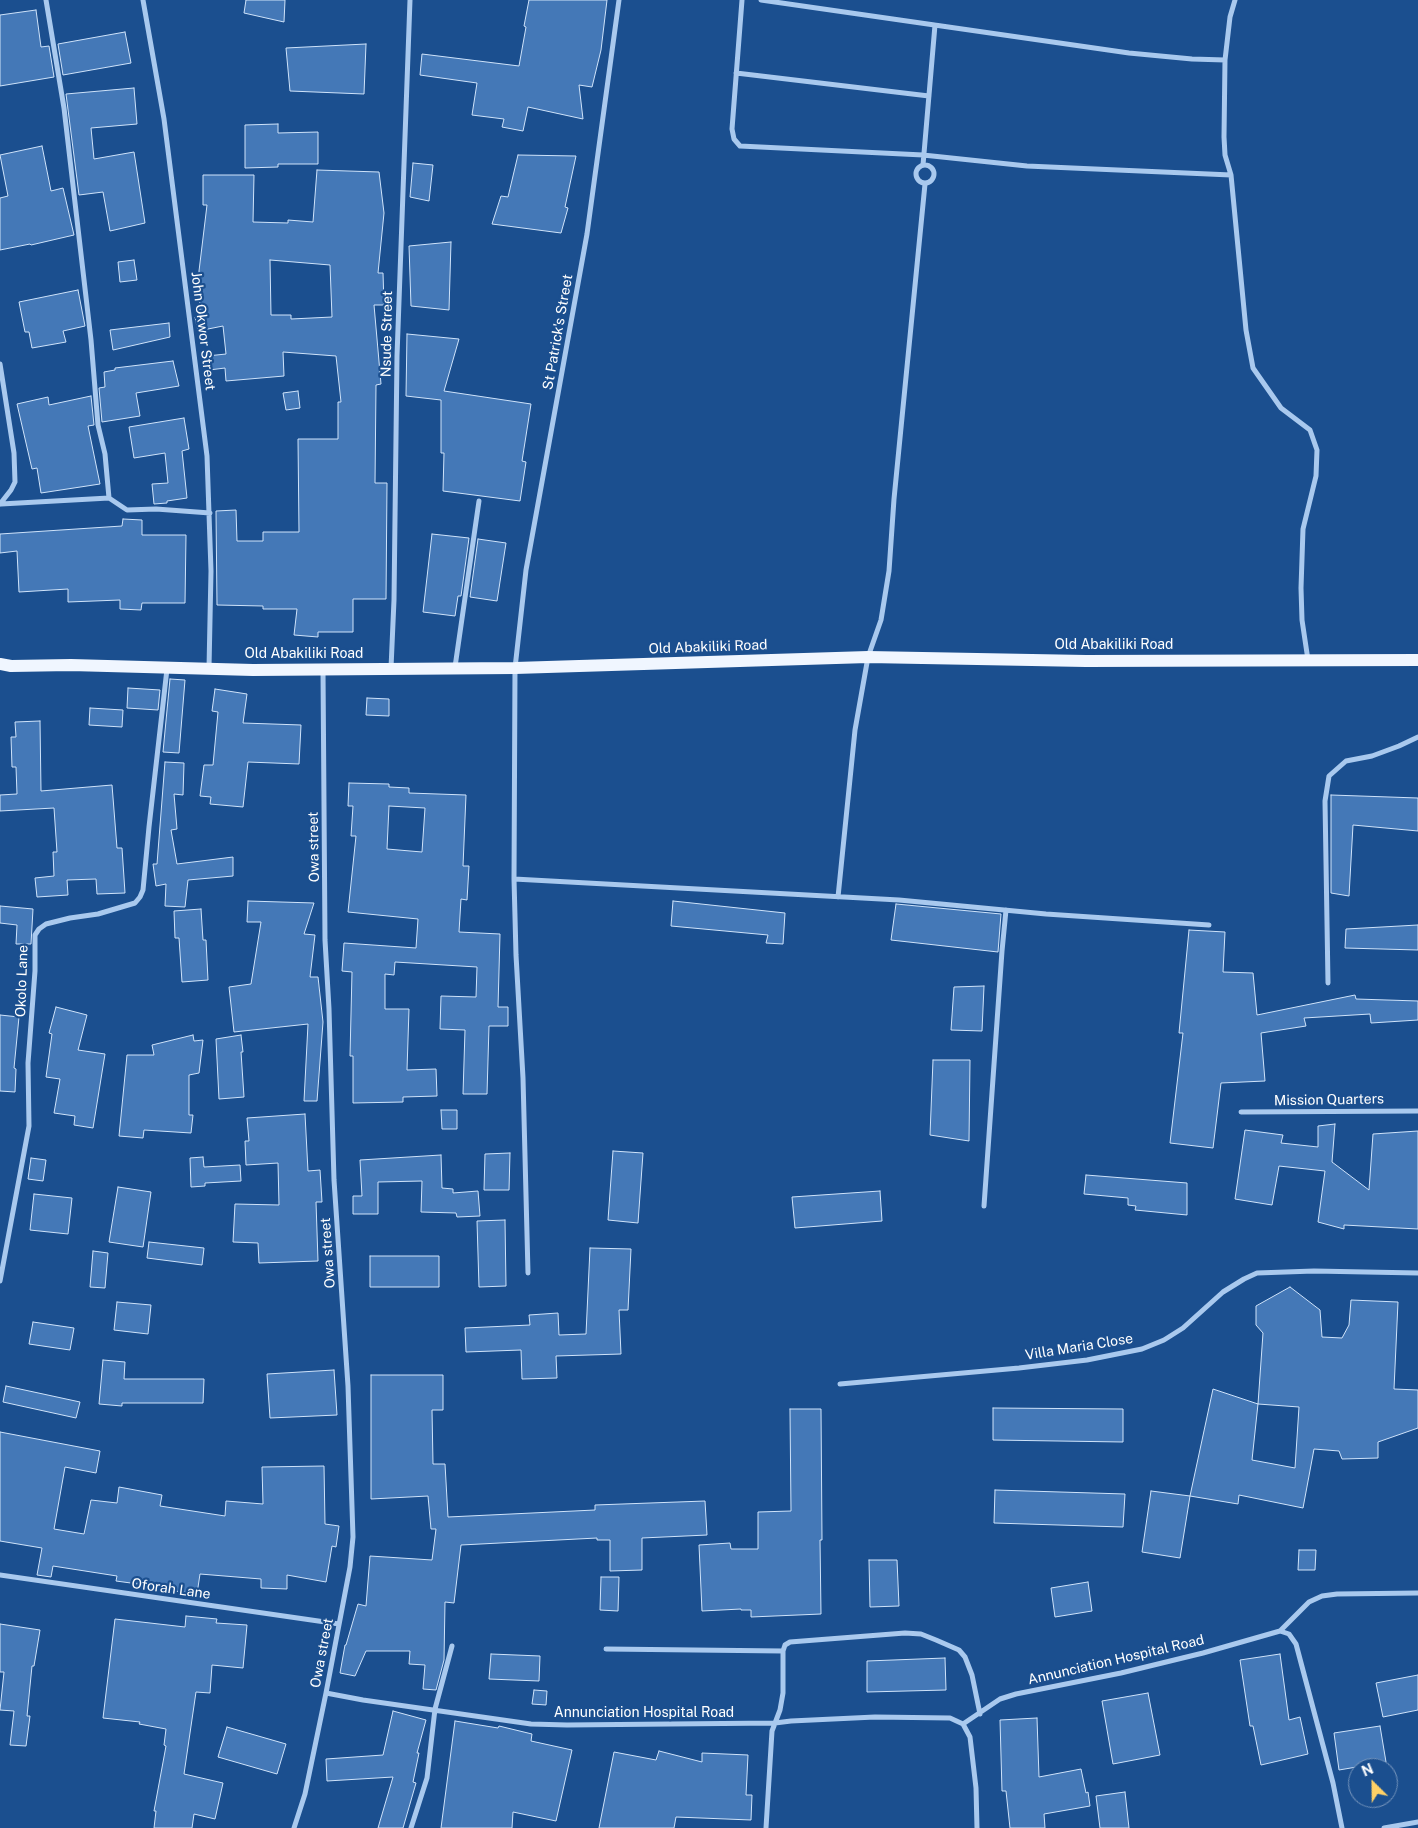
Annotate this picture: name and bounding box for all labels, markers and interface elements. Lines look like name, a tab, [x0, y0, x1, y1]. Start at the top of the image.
street label: John Okwor Street	[187, 271, 219, 391]
street label: St Patrick's Street	[540, 273, 576, 391]
street label: Nsude Street	[378, 291, 396, 377]
street label: Old Abakiliki Road	[648, 637, 768, 657]
street label: Old Abakiliki Road	[1055, 637, 1173, 653]
street label: Old Abakiliki Road	[245, 646, 363, 662]
street label: Owa street	[305, 811, 323, 883]
street label: Okolo Lane	[12, 945, 32, 1017]
street label: Mission Quarters	[1274, 1091, 1384, 1109]
street label: Owa street	[317, 1217, 339, 1289]
street label: Villa Maria Close	[1024, 1330, 1134, 1364]
street label: Oforah Lane	[130, 1575, 212, 1603]
street label: Owa street	[307, 1617, 337, 1689]
street label: Annunciation Hospital Road	[1026, 1632, 1206, 1688]
street label: Annunciation Hospital Road	[554, 1705, 734, 1721]
north arrow	[1348, 1758, 1398, 1808]
text: N	[1359, 1761, 1376, 1780]

